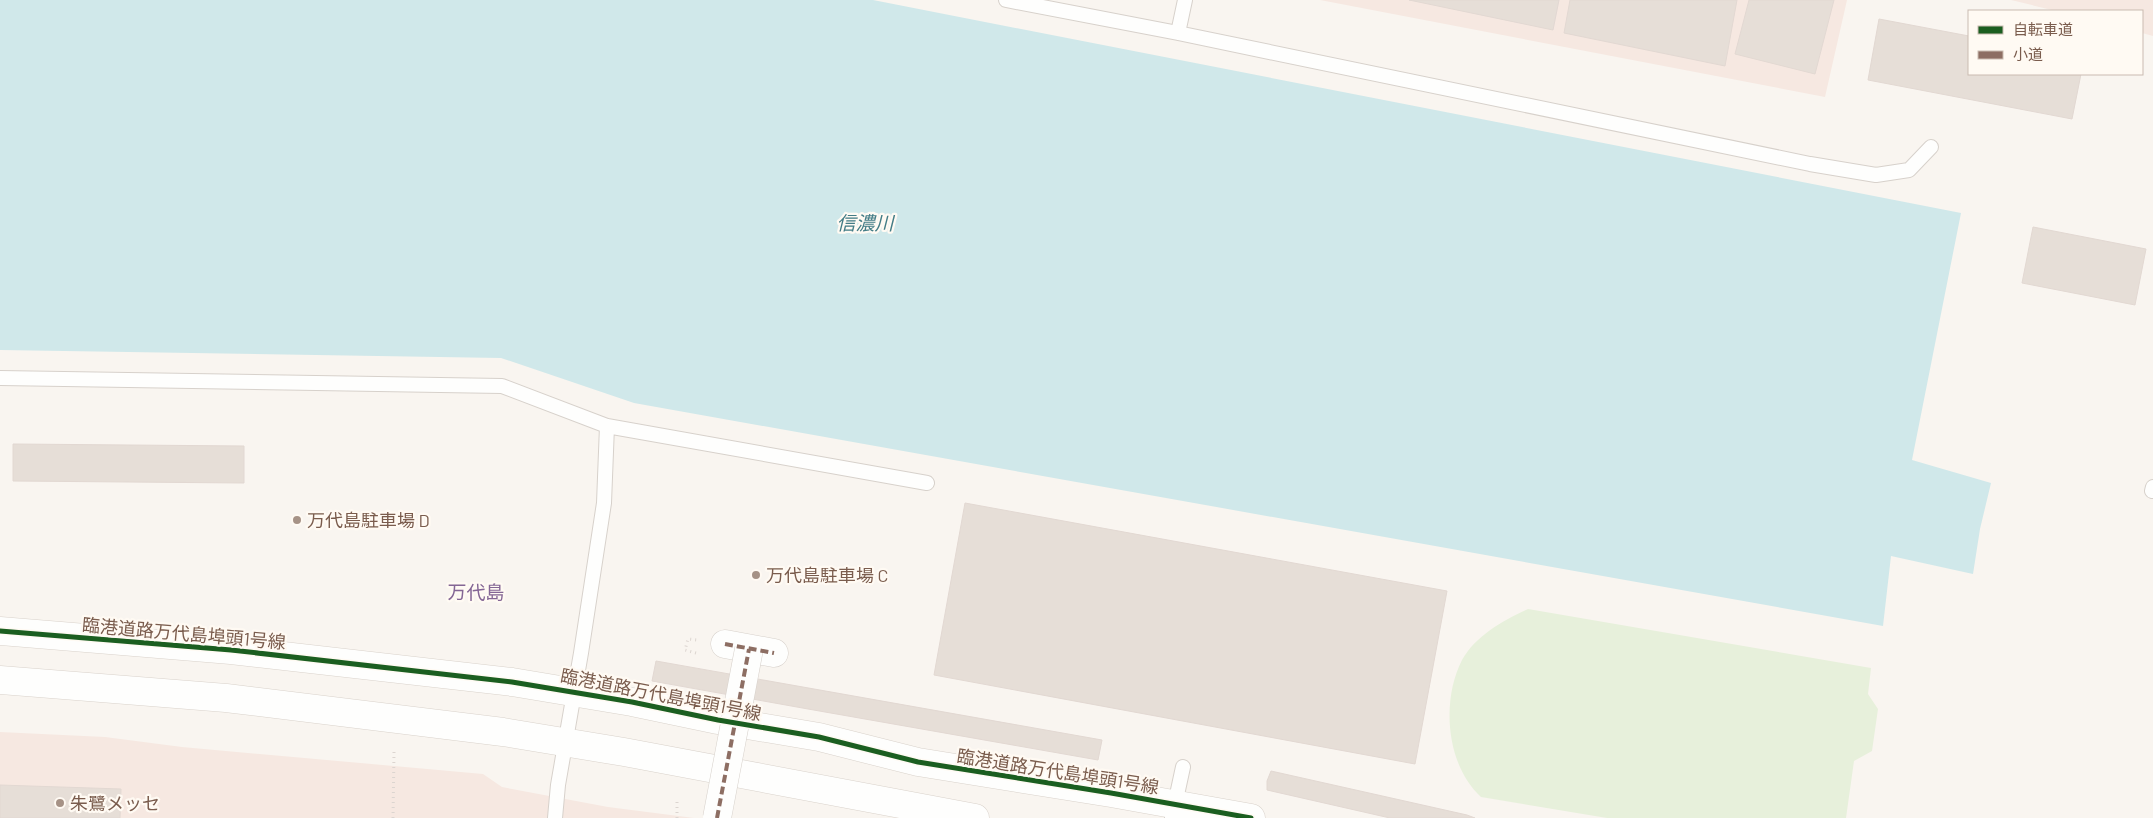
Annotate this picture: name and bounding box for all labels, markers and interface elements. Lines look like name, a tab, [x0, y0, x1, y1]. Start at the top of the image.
legend	[1968, 10, 2143, 75]
text: 自転車道	[2013, 20, 2073, 38]
text: 小道	[2013, 45, 2043, 63]
water label: 信濃川	[836, 211, 895, 234]
place label: 万代島駐車場 D	[307, 509, 430, 531]
marker: 万代島駐車場 D	[291, 514, 303, 526]
place label: 万代島駐車場 C	[766, 564, 889, 586]
marker: 万代島駐車場 C	[750, 569, 762, 581]
district label: 万代島	[447, 580, 505, 603]
street label: 臨港道路万代島埠頭1号線	[81, 613, 287, 653]
street label: 臨港道路万代島埠頭1号線	[559, 664, 763, 724]
street label: 臨港道路万代島埠頭1号線	[955, 744, 1161, 798]
place label: 朱鷺メッセ	[70, 792, 160, 814]
marker: 朱鷺メッセ	[54, 797, 66, 809]

